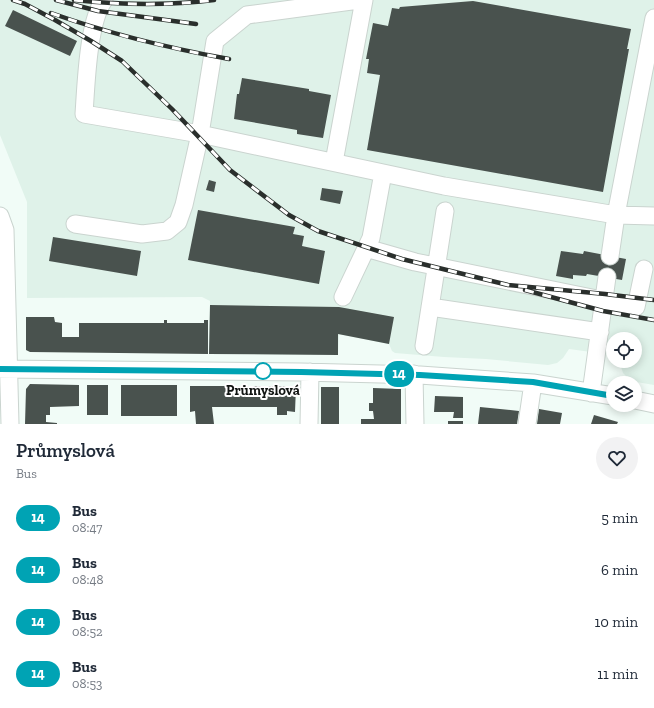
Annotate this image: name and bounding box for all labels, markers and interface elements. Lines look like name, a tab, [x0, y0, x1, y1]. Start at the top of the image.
map controls	[606, 332, 642, 412]
button: locate	[606, 332, 642, 368]
line badge: 14	[381, 361, 417, 387]
marker: Průmyslová	[254, 362, 272, 380]
text: 14	[392, 365, 406, 382]
button: layers	[606, 376, 642, 412]
place label: Průmyslová	[226, 382, 300, 399]
button: heart	[596, 437, 638, 479]
text: Průmyslová	[16, 439, 115, 462]
text: Bus	[16, 466, 37, 481]
text: Bus	[72, 502, 97, 520]
text: 14	[31, 509, 45, 526]
text: 5 min	[601, 509, 638, 527]
text: 08:47	[72, 520, 102, 535]
text: Bus	[72, 554, 97, 572]
text: 14	[31, 561, 45, 578]
text: 6 min	[601, 561, 638, 579]
text: 08:48	[72, 572, 103, 587]
text: Bus	[72, 606, 97, 624]
text: 14	[31, 613, 45, 630]
text: 10 min	[594, 613, 638, 631]
text: 08:52	[72, 624, 103, 639]
text: Bus	[72, 658, 97, 676]
text: 14	[31, 665, 45, 682]
text: 11 min	[597, 665, 638, 683]
text: 08:53	[72, 676, 102, 691]

